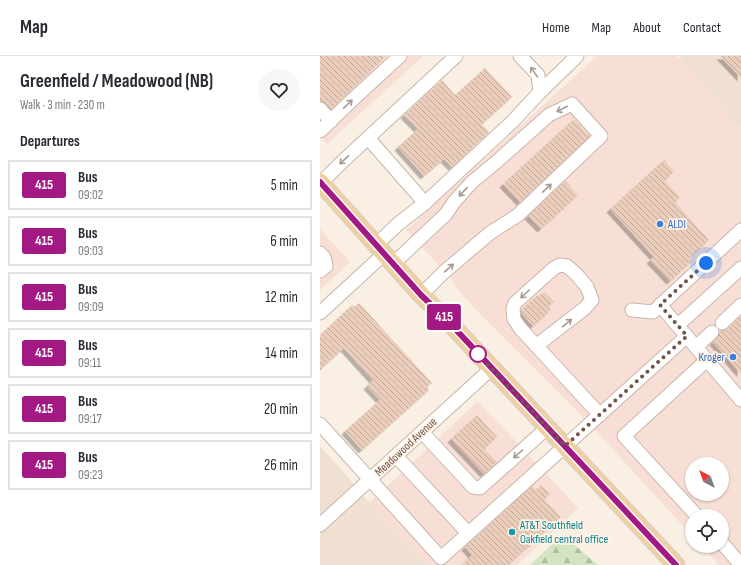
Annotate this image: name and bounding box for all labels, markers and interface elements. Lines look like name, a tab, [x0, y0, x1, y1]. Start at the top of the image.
text: Map	[20, 16, 48, 39]
text: Home	[542, 19, 570, 36]
text: Map	[592, 19, 611, 36]
text: About	[633, 19, 661, 36]
text: Contact	[683, 19, 721, 36]
one-way arrow	[530, 67, 538, 78]
button: heart	[258, 69, 300, 111]
text: Greenfield / Meadowood (NB)	[20, 70, 213, 93]
text: Walk · 3 min · 230 m	[20, 97, 105, 113]
one-way arrow	[343, 99, 353, 109]
one-way arrow	[557, 105, 569, 113]
text: Departures	[20, 132, 80, 151]
one-way arrow	[339, 155, 349, 165]
text: Bus	[78, 168, 97, 187]
text: 415	[35, 176, 53, 193]
text: 5 min	[271, 176, 298, 195]
one-way arrow	[541, 184, 551, 193]
text: 09:02	[78, 187, 103, 203]
one-way arrow	[458, 187, 468, 197]
place label: ALDI	[667, 217, 686, 232]
marker: ALDI	[655, 219, 665, 229]
text: Bus	[78, 224, 97, 243]
text: 415	[35, 232, 53, 249]
text: 6 min	[270, 232, 298, 251]
text: 09:03	[78, 243, 103, 259]
your location	[696, 253, 716, 273]
one-way arrow	[443, 263, 454, 272]
text: Bus	[78, 280, 97, 299]
text: 415	[35, 288, 53, 305]
text: 12 min	[265, 288, 298, 307]
one-way arrow	[519, 290, 530, 299]
text: 09:09	[78, 299, 104, 315]
line badge: 415	[421, 304, 467, 330]
text: 415	[435, 308, 453, 325]
one-way arrow	[562, 318, 573, 327]
text: Bus	[78, 336, 97, 355]
text: 415	[35, 344, 53, 361]
text: 14 min	[265, 344, 298, 363]
unlabelled marker	[469, 345, 487, 363]
place label: Kroger	[698, 350, 726, 365]
marker: Kroger	[728, 352, 738, 362]
text: 09:11	[78, 355, 101, 371]
text: Bus	[78, 392, 97, 411]
text: 415	[35, 400, 53, 417]
text: 20 min	[264, 400, 298, 419]
text: 09:17	[78, 411, 102, 427]
street label: Meadowood Avenue	[372, 414, 440, 480]
text: Bus	[78, 448, 97, 467]
one-way arrow	[513, 449, 524, 458]
text: 415	[35, 456, 53, 473]
text: 26 min	[264, 456, 298, 475]
north arrow	[685, 457, 729, 501]
map controls	[685, 457, 729, 553]
text: 09:23	[78, 467, 103, 483]
button: locate	[685, 509, 729, 553]
place label: AT&T Southfield Oakfield central office	[519, 518, 608, 547]
marker: AT&T Southfield Oakfield central office	[507, 527, 517, 537]

